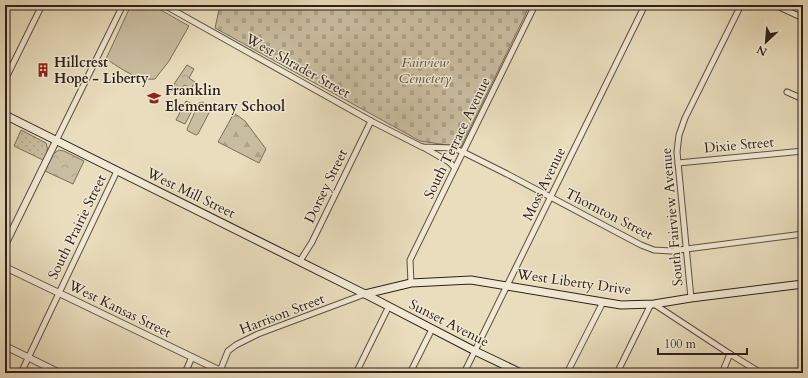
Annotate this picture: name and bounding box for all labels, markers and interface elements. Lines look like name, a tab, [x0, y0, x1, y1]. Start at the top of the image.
north arrow	[746, 22, 786, 62]
street label: West Shrader Street	[241, 29, 354, 103]
text: N	[754, 42, 769, 59]
place label: Hillcrest Hope - Liberty	[54, 53, 149, 88]
park label: Fairview Cemetery	[399, 53, 452, 88]
building icon: Hillcrest Hope - Liberty	[35, 62, 51, 78]
street label: South Terrace Avenue	[419, 74, 495, 202]
place label: Franklin Elementary School	[165, 81, 285, 116]
school or university icon: Franklin Elementary School	[146, 90, 162, 106]
street label: Dixie Street	[703, 132, 775, 158]
street label: Moss Avenue	[518, 144, 570, 224]
street label: Dorsey Street	[300, 145, 352, 226]
street label: South Fairview Avenue	[656, 147, 688, 287]
street label: West Mill Street	[143, 163, 239, 223]
street label: South Prairie Street	[43, 171, 111, 283]
street label: Thornton Street	[562, 184, 657, 245]
street label: West Liberty Drive	[514, 264, 633, 299]
street label: West Kansas Street	[65, 275, 175, 342]
street label: Harrison Street	[237, 289, 328, 339]
street label: Sunset Avenue	[406, 295, 492, 351]
scale bar	[658, 330, 747, 356]
text: 100 m	[664, 336, 697, 352]

